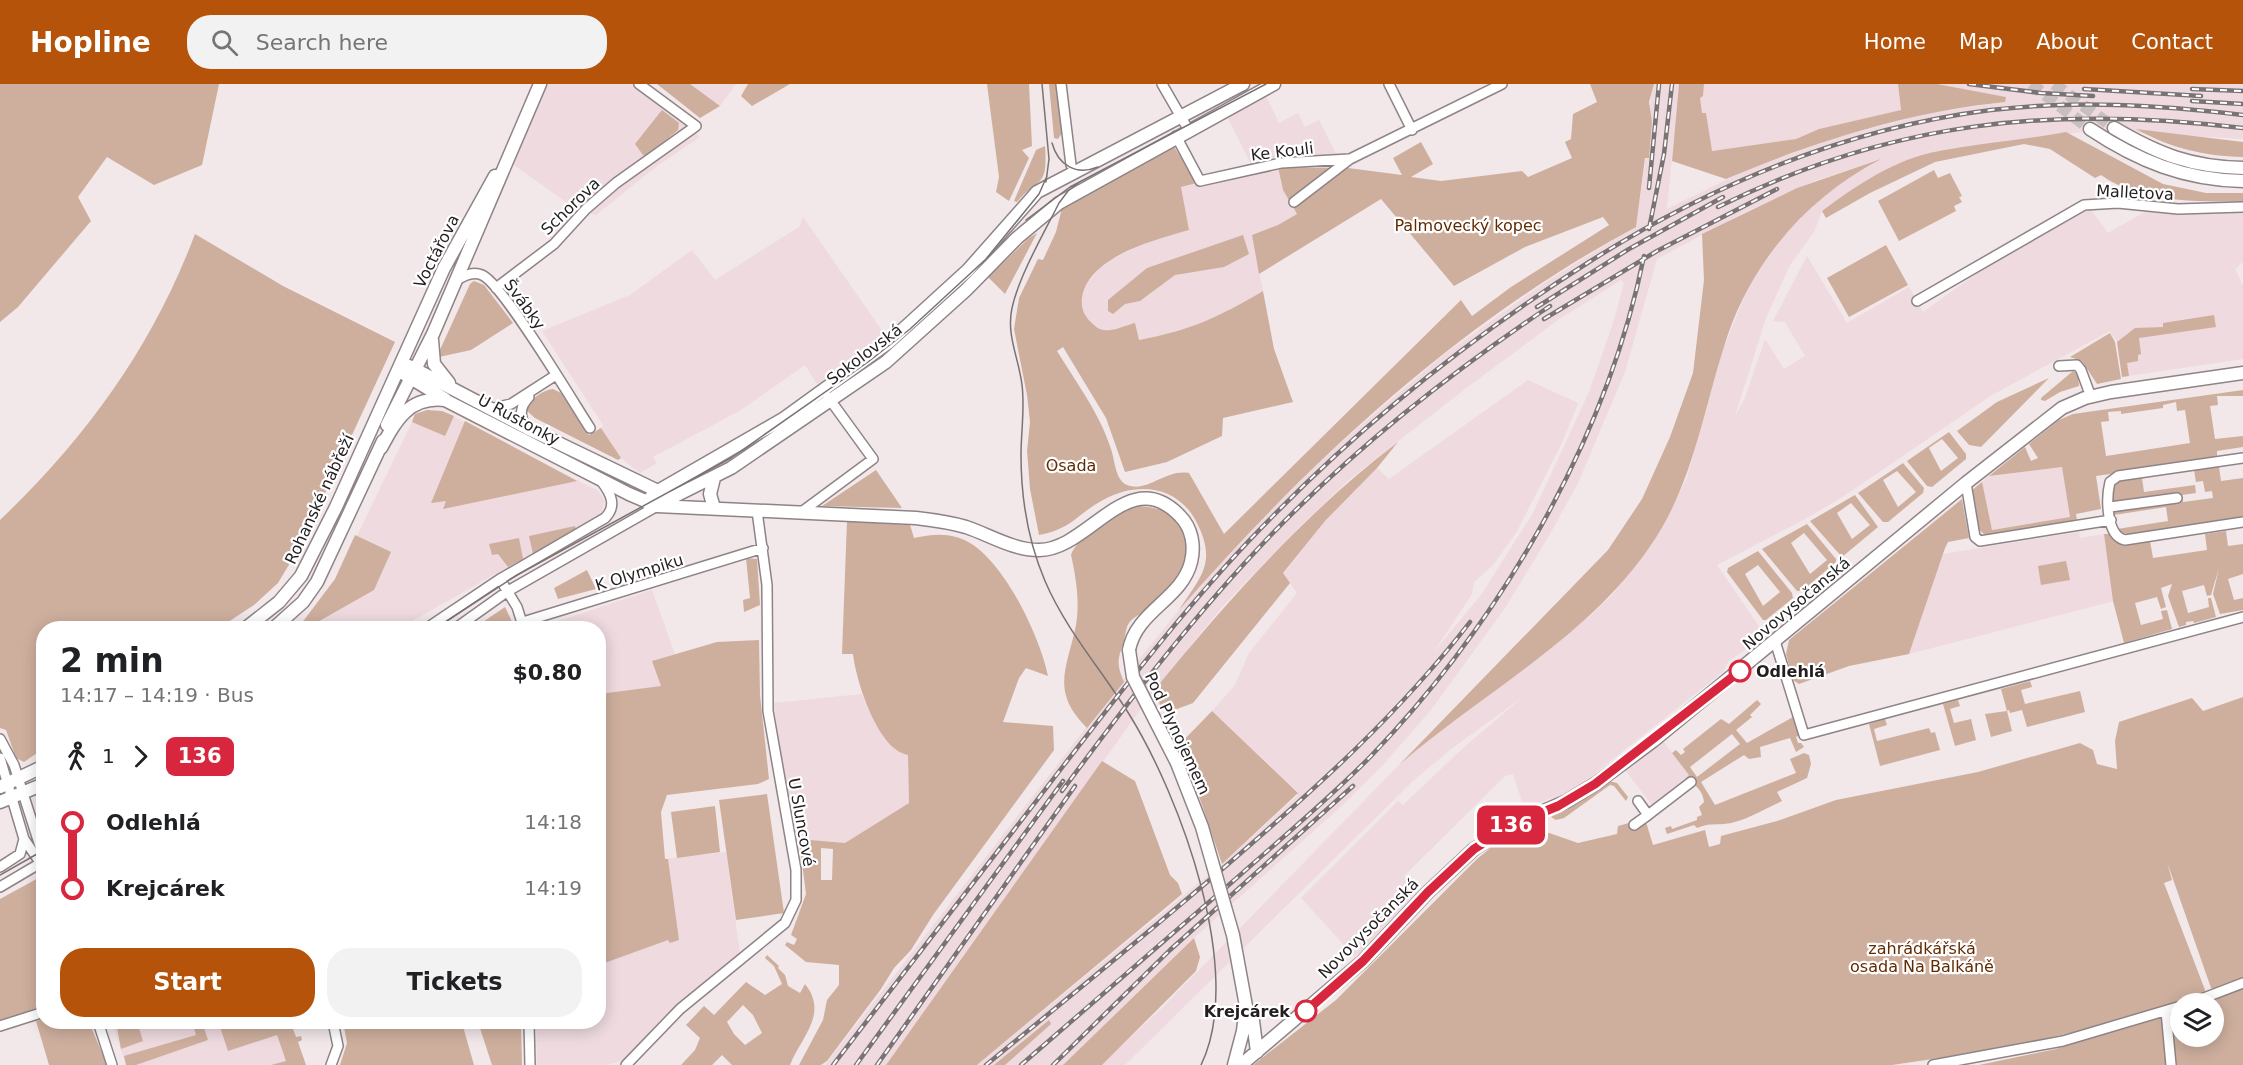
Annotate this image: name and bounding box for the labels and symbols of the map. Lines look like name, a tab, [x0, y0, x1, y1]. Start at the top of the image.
street label: Ke Kouli	[1250, 138, 1315, 165]
street label: Schorova	[537, 174, 604, 239]
street label: Malletova	[2096, 181, 2174, 204]
street label: Voctářova	[410, 211, 463, 291]
park label: Palmovecký kopec	[1394, 216, 1542, 235]
street label: Švábky	[500, 275, 549, 333]
street label: Sokolovská	[823, 320, 906, 389]
street label: U Rustonky	[475, 390, 563, 449]
street label: Rohanské nábřeží	[281, 431, 358, 567]
park label: Osada	[1046, 456, 1096, 475]
street label: K Olympiku	[593, 550, 686, 595]
street label: Novovysočanská	[1739, 553, 1854, 654]
marker: Odlehlá	[1729, 660, 1751, 682]
place label: Odlehlá	[1756, 662, 1825, 681]
street label: Pod Plynojemem	[1141, 669, 1214, 797]
street label: U Sluncové	[784, 776, 819, 868]
line badge: 136	[1476, 806, 1546, 844]
street label: Novovysočanská	[1314, 874, 1422, 982]
park label: zahrádkářská osada Na Balkáně	[1850, 939, 1994, 976]
marker: Krejcárek	[1295, 1000, 1317, 1022]
place label: Krejcárek	[1204, 1002, 1290, 1021]

